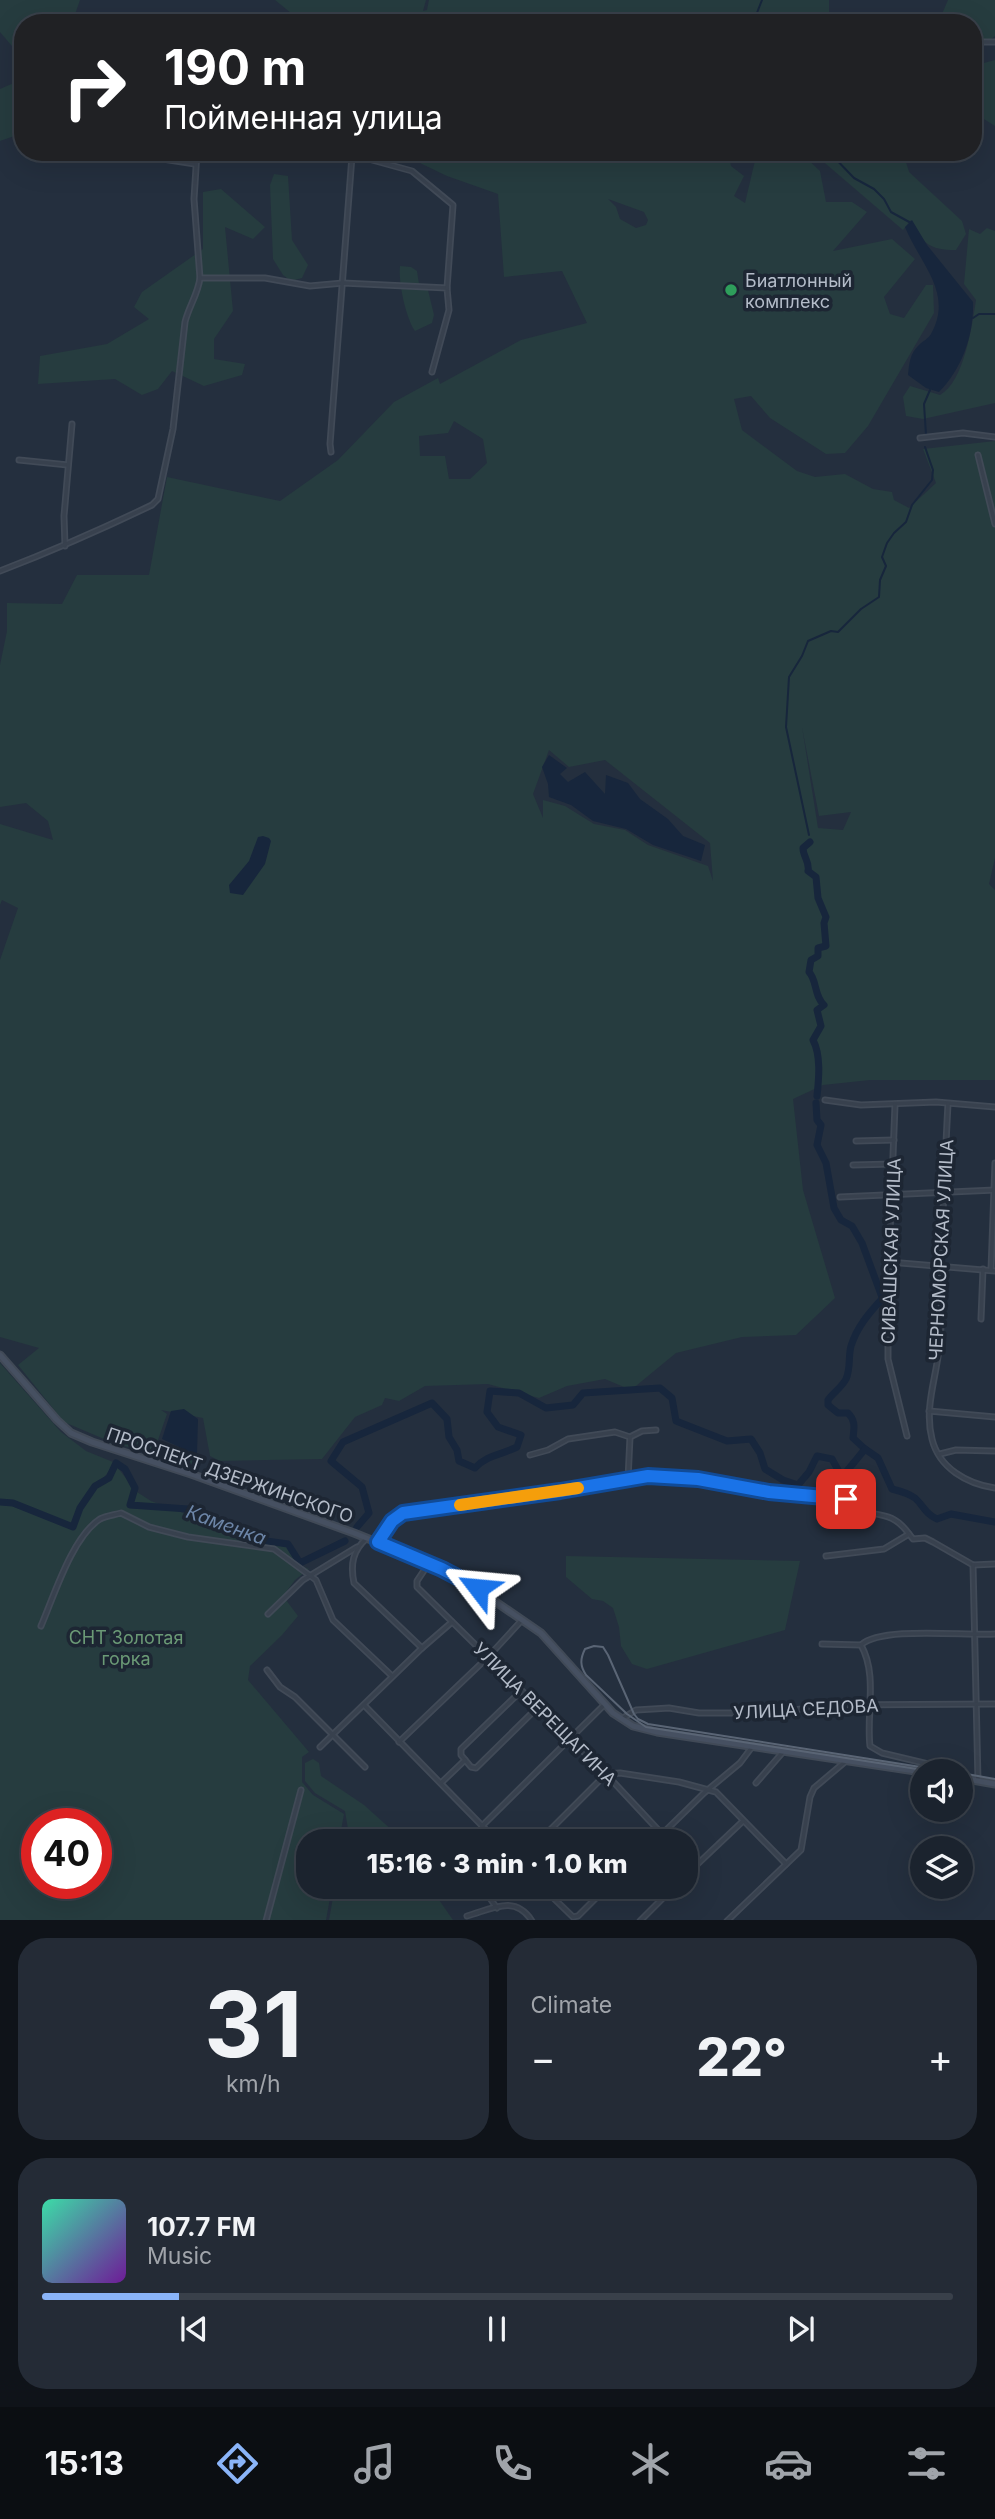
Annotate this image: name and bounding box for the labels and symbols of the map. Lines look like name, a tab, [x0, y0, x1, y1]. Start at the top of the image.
place label: Биатлонный комплекс	[745, 270, 852, 312]
marker: Биатлонный комплекс	[723, 282, 739, 298]
street label: ЧЕРНОМОРСКАЯ УЛИЦА	[925, 1139, 957, 1361]
street label: СИВАШСКАЯ УЛИЦА	[877, 1158, 905, 1344]
street label: ПРОСПЕКТ ДЗЕРЖИНСКОГО	[104, 1423, 356, 1527]
pin	[816, 1469, 876, 1529]
water label: Каменка	[183, 1500, 269, 1550]
position arrow	[441, 1551, 515, 1625]
park label: СНТ Золотая горка	[69, 1627, 183, 1669]
street label: УЛИЦА ВЕРЕЩАГИНА	[469, 1638, 621, 1790]
street label: УЛИЦА СЕДОВА	[733, 1695, 879, 1723]
speed limit sign: 40	[21, 1808, 112, 1899]

